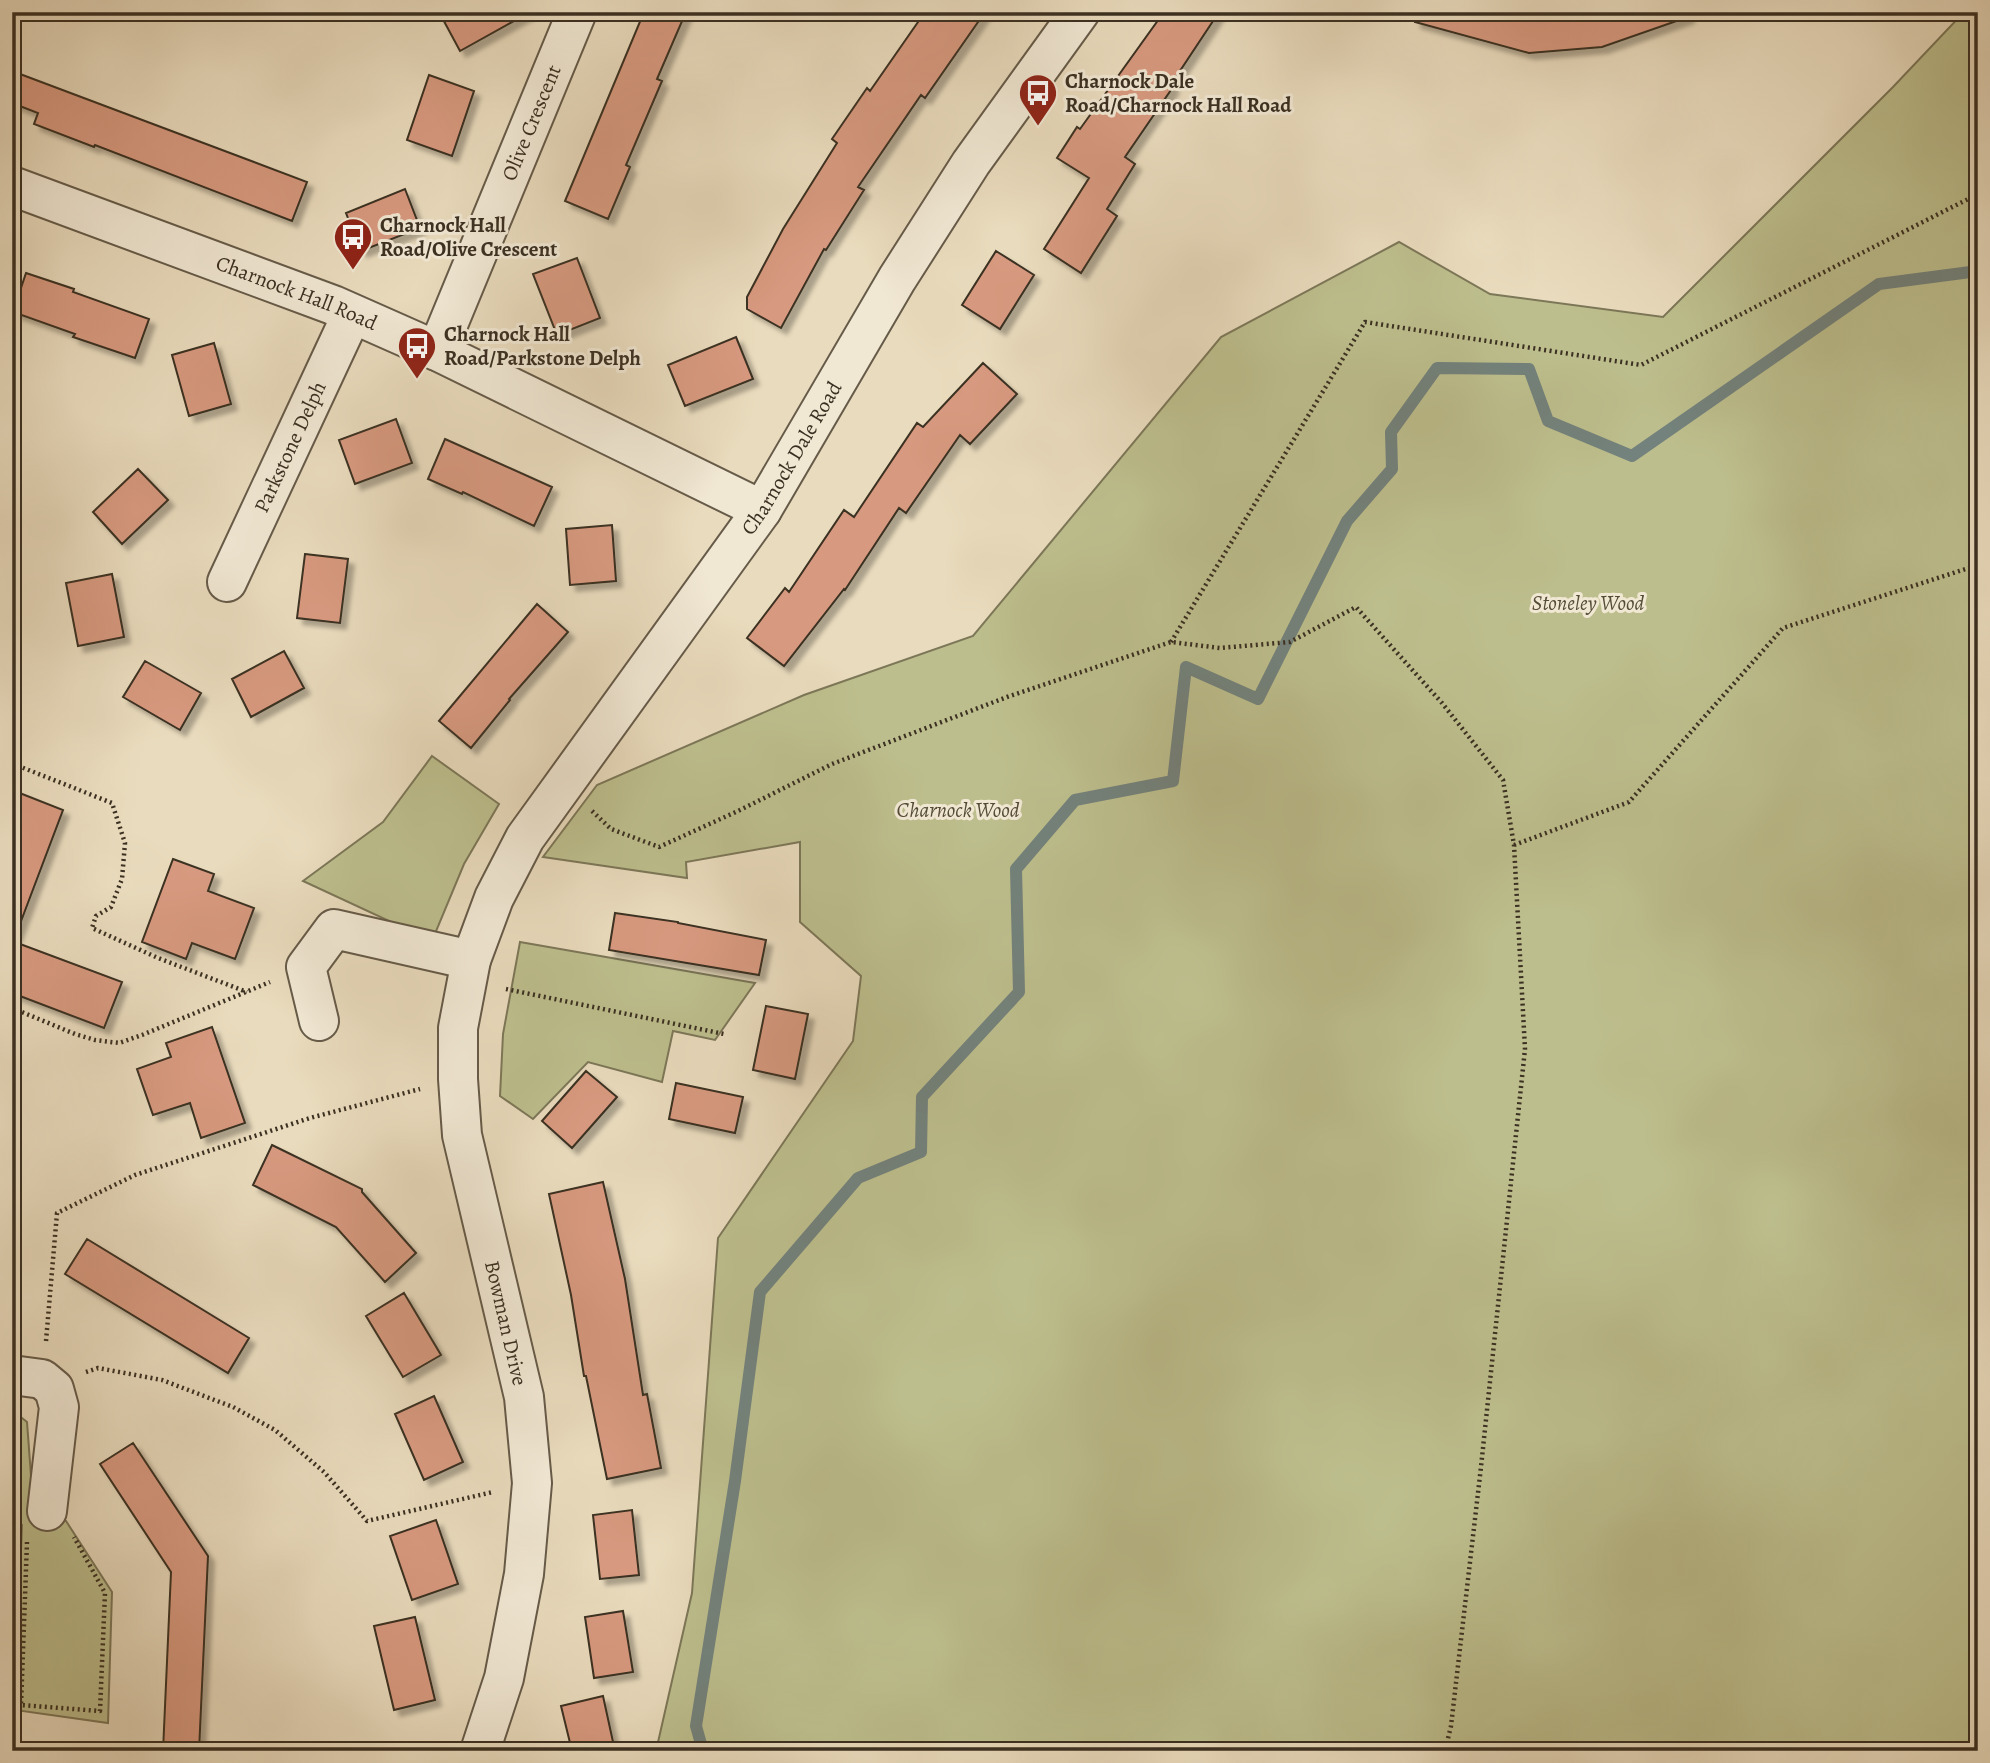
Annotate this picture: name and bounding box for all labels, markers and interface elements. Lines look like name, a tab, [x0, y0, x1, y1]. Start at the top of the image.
street label: Olive Crescent	[495, 60, 568, 185]
place label: Charnock Dale Road/Charnock Hall Road	[1065, 67, 1292, 119]
bus stop icon: Charnock Dale Road/Charnock Hall Road	[1017, 72, 1059, 127]
place label: Charnock Hall Road/Olive Crescent	[380, 211, 557, 263]
bus stop icon: Charnock Hall Road/Olive Crescent	[332, 216, 374, 271]
street label: Charnock Hall Road	[212, 249, 382, 337]
place label: Charnock Hall Road/Parkstone Delph	[444, 320, 641, 372]
bus stop icon: Charnock Hall Road/Parkstone Delph	[396, 325, 438, 380]
street label: Charnock Dale Road	[734, 375, 849, 541]
street label: Parkstone Delph	[247, 377, 333, 517]
park label: Stoneley Wood	[1532, 589, 1644, 617]
park label: Charnock Wood	[897, 796, 1020, 824]
street label: Bowman Drive	[478, 1258, 534, 1388]

